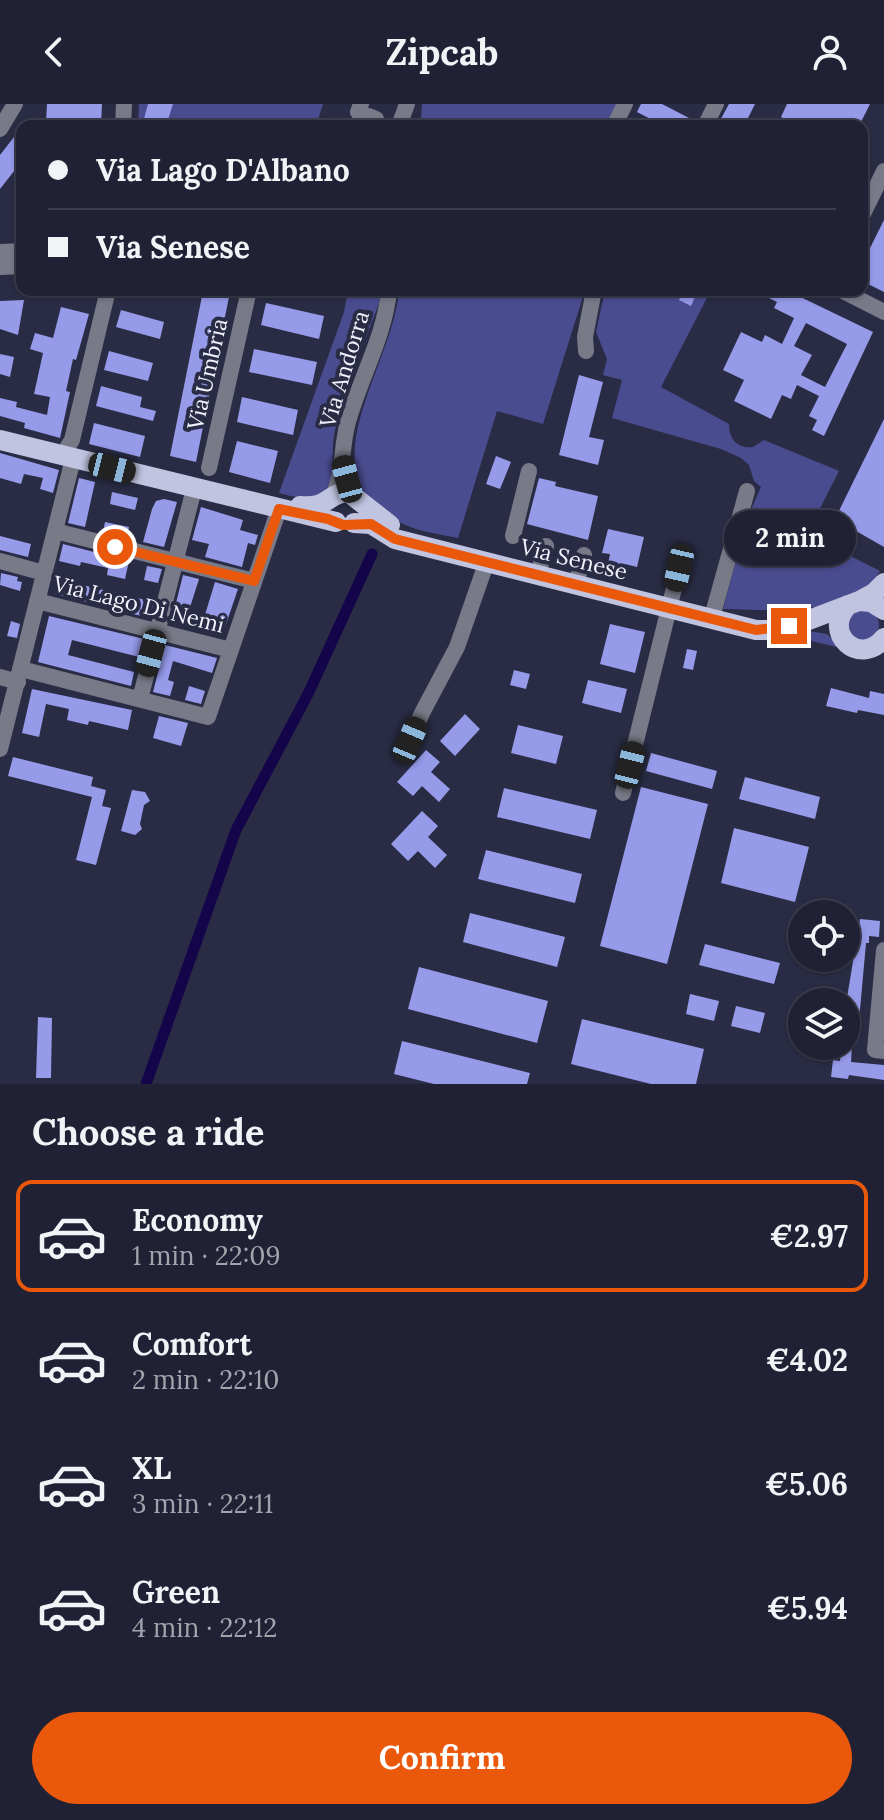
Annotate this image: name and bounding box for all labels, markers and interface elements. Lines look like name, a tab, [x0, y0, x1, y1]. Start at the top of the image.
text: Zipcab	[385, 29, 499, 75]
icon: back	[32, 30, 76, 74]
icon: person	[808, 30, 852, 74]
text: Via Lago D'Albano	[96, 151, 350, 189]
text: Via Senese	[96, 228, 250, 266]
street label: Via Andorra	[313, 307, 375, 432]
street label: Via Umbria	[180, 316, 233, 433]
car	[86, 451, 138, 485]
car	[329, 453, 365, 505]
callout: 2 min	[723, 510, 855, 566]
text: 2 min	[755, 521, 825, 554]
route start	[97, 529, 133, 565]
street label: Via Senese	[517, 532, 630, 586]
car	[662, 542, 696, 594]
street label: Via Lago Di Nemi	[50, 569, 227, 639]
route end	[771, 608, 807, 644]
car	[133, 627, 169, 679]
car	[390, 713, 430, 767]
car	[613, 739, 647, 791]
map controls	[788, 900, 860, 1060]
button: locate	[788, 900, 860, 972]
button: layers	[788, 988, 860, 1060]
text: Choose a ride	[32, 1109, 264, 1155]
icon: car	[36, 1200, 108, 1272]
text: Economy	[132, 1201, 263, 1239]
text: €2.97	[769, 1217, 848, 1255]
text: 1 min · 22:09	[132, 1239, 280, 1272]
icon: car	[36, 1324, 108, 1396]
text: Comfort	[132, 1325, 252, 1363]
text: €4.02	[766, 1341, 848, 1379]
text: 2 min · 22:10	[132, 1363, 279, 1396]
icon: car	[36, 1448, 108, 1520]
text: XL	[132, 1449, 171, 1487]
text: €5.06	[765, 1465, 848, 1503]
text: 3 min · 22:11	[132, 1487, 273, 1520]
icon: car	[36, 1572, 108, 1644]
text: Green	[132, 1573, 220, 1611]
text: €5.94	[767, 1589, 848, 1627]
text: 4 min · 22:12	[132, 1611, 277, 1644]
button: Confirm	[32, 1712, 852, 1804]

